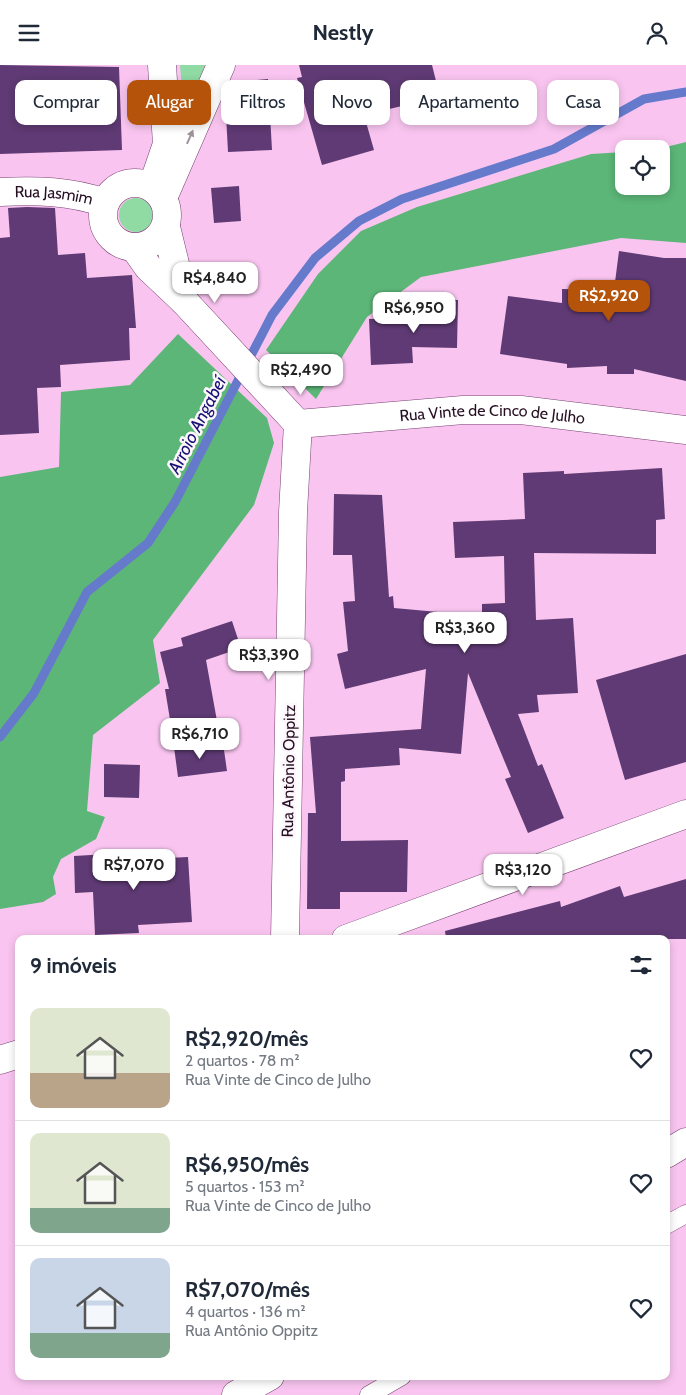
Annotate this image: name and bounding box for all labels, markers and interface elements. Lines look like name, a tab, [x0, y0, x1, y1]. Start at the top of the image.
icon: menu	[15, 19, 43, 47]
text: Nestly	[313, 19, 373, 46]
icon: person	[643, 19, 671, 47]
chip: Comprar	[15, 80, 117, 125]
chip: Alugar	[127, 80, 211, 125]
chip: Filtros	[221, 80, 304, 125]
chip: Novo	[314, 80, 390, 125]
chip: Apartamento	[400, 80, 537, 125]
chip: Casa	[547, 80, 619, 125]
one-way arrow	[186, 130, 194, 144]
map controls	[615, 140, 670, 195]
button: locate	[615, 140, 670, 195]
street label: Rua Jasmim	[14, 182, 95, 209]
pin: R$4,840	[169, 261, 261, 304]
text: R$4,840	[183, 268, 247, 287]
pin: R$2,920	[563, 279, 655, 322]
text: R$2,920	[579, 286, 639, 305]
pin: R$6,950	[368, 291, 460, 334]
text: R$6,950	[384, 298, 444, 317]
pin: R$2,490	[255, 353, 347, 396]
text: R$2,490	[270, 360, 332, 379]
water label: Arroio Angabeí	[163, 372, 231, 478]
street label: Rua Vinte de Cinco de Julho	[399, 401, 586, 428]
pin: R$3,360	[419, 611, 511, 654]
text: R$3,360	[435, 618, 495, 637]
pin: R$3,390	[223, 639, 315, 681]
text: R$3,390	[239, 645, 299, 664]
street label: Rua Antônio Oppitz	[278, 704, 299, 838]
pin: R$6,710	[154, 717, 246, 760]
text: R$6,710	[171, 724, 229, 743]
pin: R$7,070	[88, 849, 180, 891]
pin: R$3,120	[477, 853, 569, 896]
text: R$7,070	[103, 855, 165, 874]
text: R$3,120	[494, 860, 552, 879]
icon: filters	[627, 951, 655, 979]
text: 9 imóveis	[30, 953, 117, 978]
text: R$2,920/mês	[185, 1026, 308, 1051]
icon: home	[70, 1028, 130, 1088]
icon: heart	[627, 1044, 655, 1072]
text: 2 quartos · 78 m²	[185, 1051, 299, 1070]
text: Rua Vinte de Cinco de Julho	[185, 1070, 371, 1089]
text: R$6,950/mês	[185, 1152, 309, 1177]
icon: home	[70, 1153, 130, 1213]
icon: heart	[627, 1169, 655, 1197]
text: 5 quartos · 153 m²	[185, 1177, 305, 1196]
text: Rua Vinte de Cinco de Julho	[185, 1196, 371, 1215]
text: R$7,070/mês	[185, 1277, 310, 1302]
icon: home	[70, 1278, 130, 1338]
icon: heart	[627, 1294, 655, 1322]
text: 4 quartos · 136 m²	[185, 1302, 306, 1321]
text: Rua Antônio Oppitz	[185, 1321, 318, 1340]

